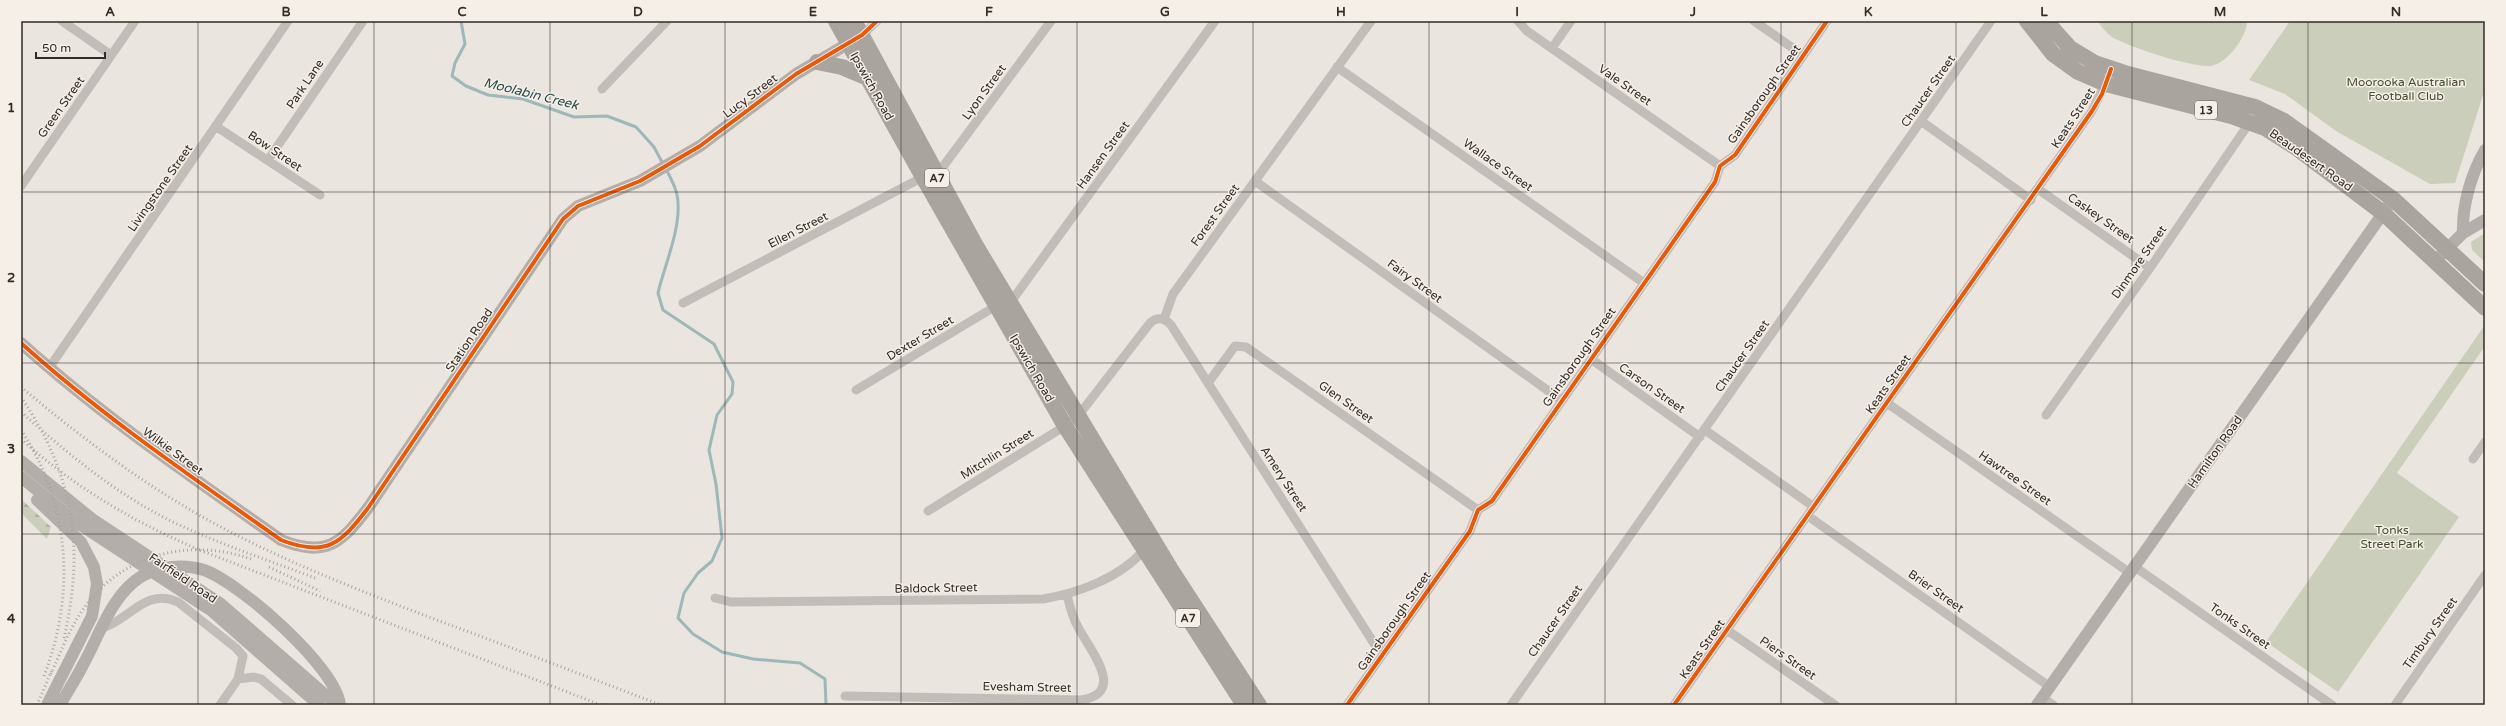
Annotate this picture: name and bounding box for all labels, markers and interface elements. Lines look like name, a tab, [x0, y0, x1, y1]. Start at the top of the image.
text: A	[105, 4, 115, 20]
text: B	[281, 4, 291, 20]
text: C	[457, 4, 467, 20]
text: D	[633, 4, 643, 20]
text: E	[809, 4, 817, 20]
text: F	[985, 4, 993, 20]
text: G	[1160, 4, 1170, 20]
text: H	[1336, 4, 1346, 20]
text: I	[1515, 4, 1519, 20]
text: J	[1689, 4, 1696, 20]
text: K	[1864, 4, 1873, 20]
text: L	[2040, 4, 2048, 20]
text: M	[2214, 4, 2226, 20]
text: N	[2391, 4, 2401, 20]
scale bar	[36, 34, 105, 60]
text: 50 m	[42, 41, 71, 55]
street label: Gainsborough Street	[1724, 41, 1804, 146]
street label: Ipswich Road	[847, 49, 897, 123]
street label: Chaucer Street	[1898, 52, 1958, 130]
street label: Park Lane	[283, 56, 327, 111]
street label: Lyon Street	[959, 61, 1009, 123]
street label: Vale Street	[1596, 62, 1655, 109]
street label: Lucy Street	[720, 71, 780, 121]
street label: Green Street	[35, 73, 88, 140]
water label: Moolabin Creek	[482, 75, 581, 114]
park label: Moorooka Australian Football Club	[2346, 75, 2466, 103]
street label: Keats Street	[2048, 85, 2098, 151]
text: 1	[7, 100, 15, 116]
road number: 13	[2195, 101, 2217, 119]
street label: Hansen Street	[1074, 118, 1133, 192]
street label: Beaudesert Road	[2267, 126, 2355, 194]
street label: Bow Street	[245, 128, 305, 174]
street label: Wallace Street	[1461, 136, 1536, 194]
street label: Livingstone Street	[125, 141, 196, 234]
road number: A7	[925, 169, 949, 187]
street label: Forest Street	[1188, 181, 1242, 249]
street label: Caskey Street	[2065, 190, 2137, 246]
street label: Ellen Street	[766, 209, 831, 251]
street label: Dinmore Street	[2109, 222, 2170, 301]
street label: Fairy Street	[1385, 256, 1446, 306]
text: 2	[7, 270, 15, 286]
street label: Gainsborough Street	[1539, 304, 1619, 409]
street label: Station Road	[443, 306, 495, 374]
street label: Dexter Street	[884, 312, 956, 363]
street label: Chaucer Street	[1712, 317, 1772, 395]
street label: Ipswich Road	[1007, 332, 1057, 404]
street label: Keats Street	[1862, 351, 1914, 416]
street label: Carson Street	[1616, 360, 1688, 416]
street label: Glen Street	[1316, 378, 1376, 426]
street label: Hamilton Road	[2185, 413, 2245, 491]
street label: Wilkie Street	[140, 424, 206, 478]
street label: Mitchlin Street	[958, 426, 1036, 482]
text: 3	[7, 441, 15, 457]
street label: Amery Street	[1258, 444, 1311, 515]
street label: Hawtree Street	[1976, 448, 2054, 508]
park label: Tonks Street Park	[2360, 523, 2424, 551]
street label: Fairfield Road	[146, 550, 220, 606]
street label: Brier Street	[1906, 567, 1967, 616]
street label: Gainsborough Street	[1354, 568, 1434, 673]
street label: Baldock Street	[894, 580, 978, 596]
street label: Chaucer Street	[1525, 582, 1585, 660]
street label: Timbury Street	[2400, 594, 2460, 672]
street label: Tonks Street	[2207, 600, 2273, 652]
road number: A7	[1176, 609, 1200, 627]
text: 4	[7, 611, 16, 627]
street label: Keats Street	[1676, 616, 1728, 681]
street label: Piers Street	[1757, 633, 1819, 683]
street label: Evesham Street	[982, 679, 1072, 695]

